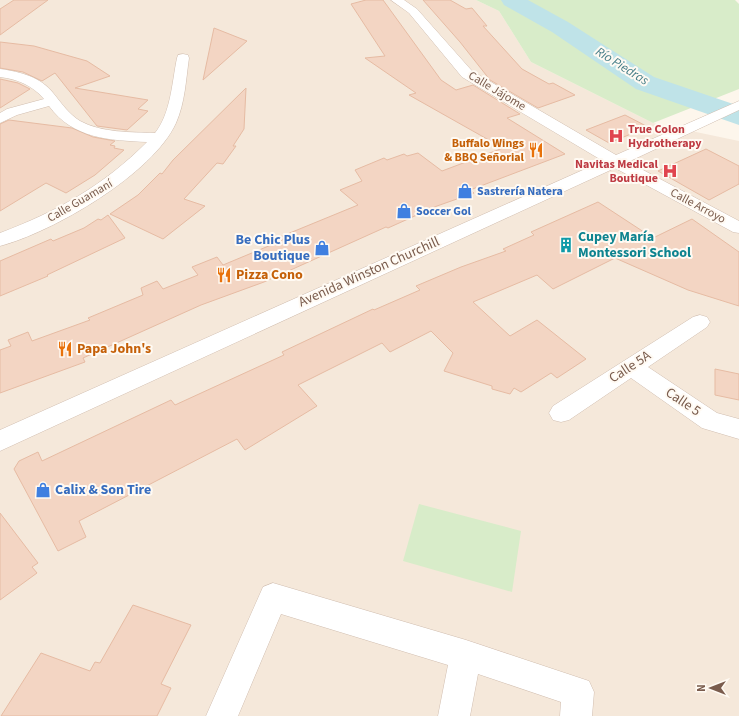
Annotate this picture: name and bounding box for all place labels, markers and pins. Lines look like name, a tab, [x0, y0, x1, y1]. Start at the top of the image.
place label: True Colon Hydrotherapy	[628, 121, 702, 152]
hospital icon: True Colon Hydrotherapy	[607, 127, 625, 145]
place label: Buffalo Wings & BBQ Señorial	[444, 135, 525, 166]
restaurant icon: Buffalo Wings & BBQ Señorial	[527, 141, 545, 159]
place label: Navitas Medical Boutique	[575, 156, 659, 187]
hospital icon: Navitas Medical Boutique	[661, 162, 679, 180]
shop icon: Sastrería Natera	[456, 182, 474, 200]
place label: Sastrería Natera	[477, 183, 563, 200]
shop icon: Soccer Gol	[395, 202, 413, 220]
place label: Soccer Gol	[416, 203, 472, 220]
place label: Cupey María Montessori School	[578, 227, 691, 263]
place label: Be Chic Plus Boutique	[236, 230, 310, 266]
building icon: Cupey María Montessori School	[557, 236, 575, 254]
shop icon: Be Chic Plus Boutique	[313, 239, 331, 257]
place label: Pizza Cono	[236, 265, 303, 285]
restaurant icon: Pizza Cono	[215, 266, 233, 284]
place label: Papa John's	[77, 339, 151, 359]
restaurant icon: Papa John's	[56, 340, 74, 358]
place label: Calix & Son Tire	[55, 480, 151, 500]
shop icon: Calix & Son Tire	[34, 481, 52, 499]

